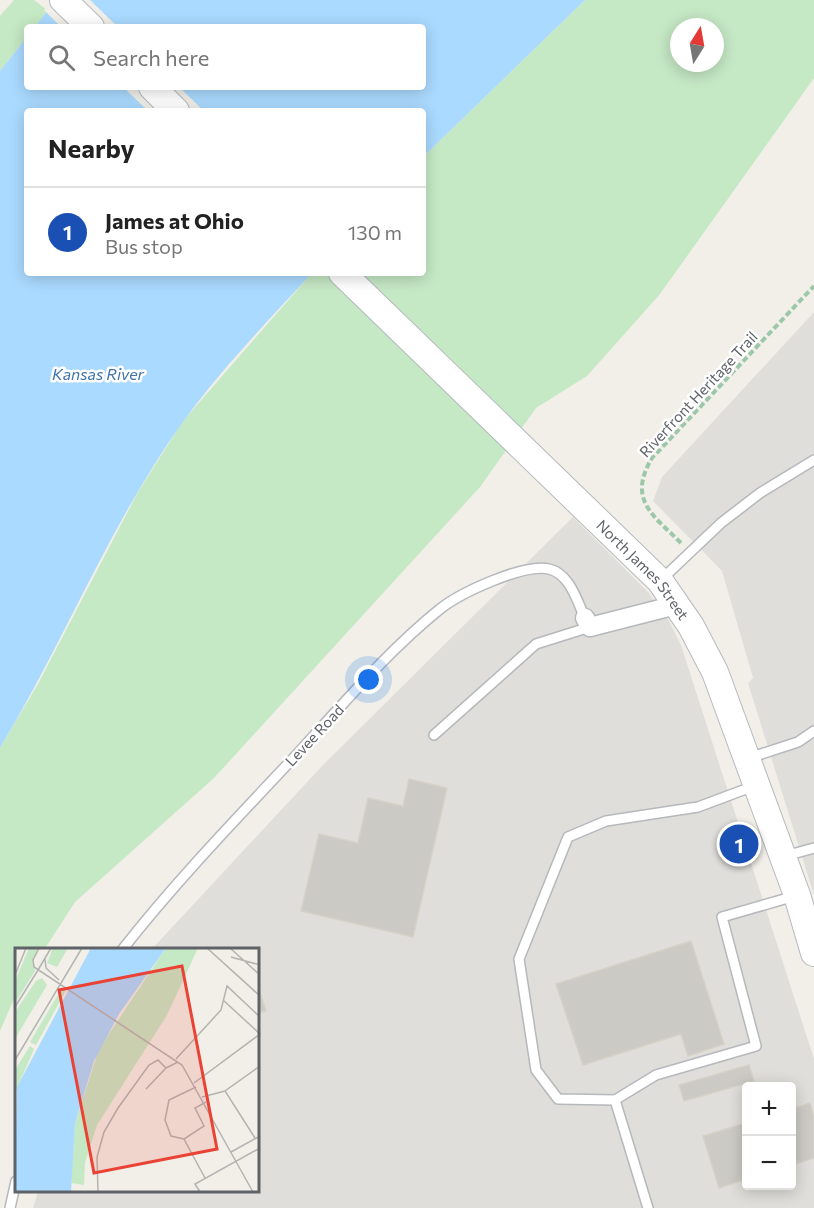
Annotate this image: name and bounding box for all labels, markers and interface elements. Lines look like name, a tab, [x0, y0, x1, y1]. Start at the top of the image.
north arrow	[670, 18, 724, 72]
search box	[24, 24, 426, 90]
icon: search	[45, 41, 78, 74]
text: Search here	[93, 44, 209, 71]
text: Nearby	[48, 132, 135, 163]
text: James at Ohio	[105, 207, 244, 234]
text: 1	[63, 220, 72, 244]
text: 130 m	[348, 220, 402, 244]
text: Bus stop	[105, 234, 183, 258]
street label: Riverfront Heritage Trail	[635, 328, 761, 460]
water label: Kansas River	[52, 364, 145, 383]
street label: North James Street	[593, 516, 693, 623]
your location	[354, 665, 383, 694]
street label: Levee Road	[281, 701, 347, 769]
pin: 1	[720, 822, 758, 866]
inset map	[15, 948, 260, 1193]
map controls	[742, 1082, 796, 1190]
button: +	[742, 1082, 796, 1136]
button: −	[742, 1136, 796, 1190]

